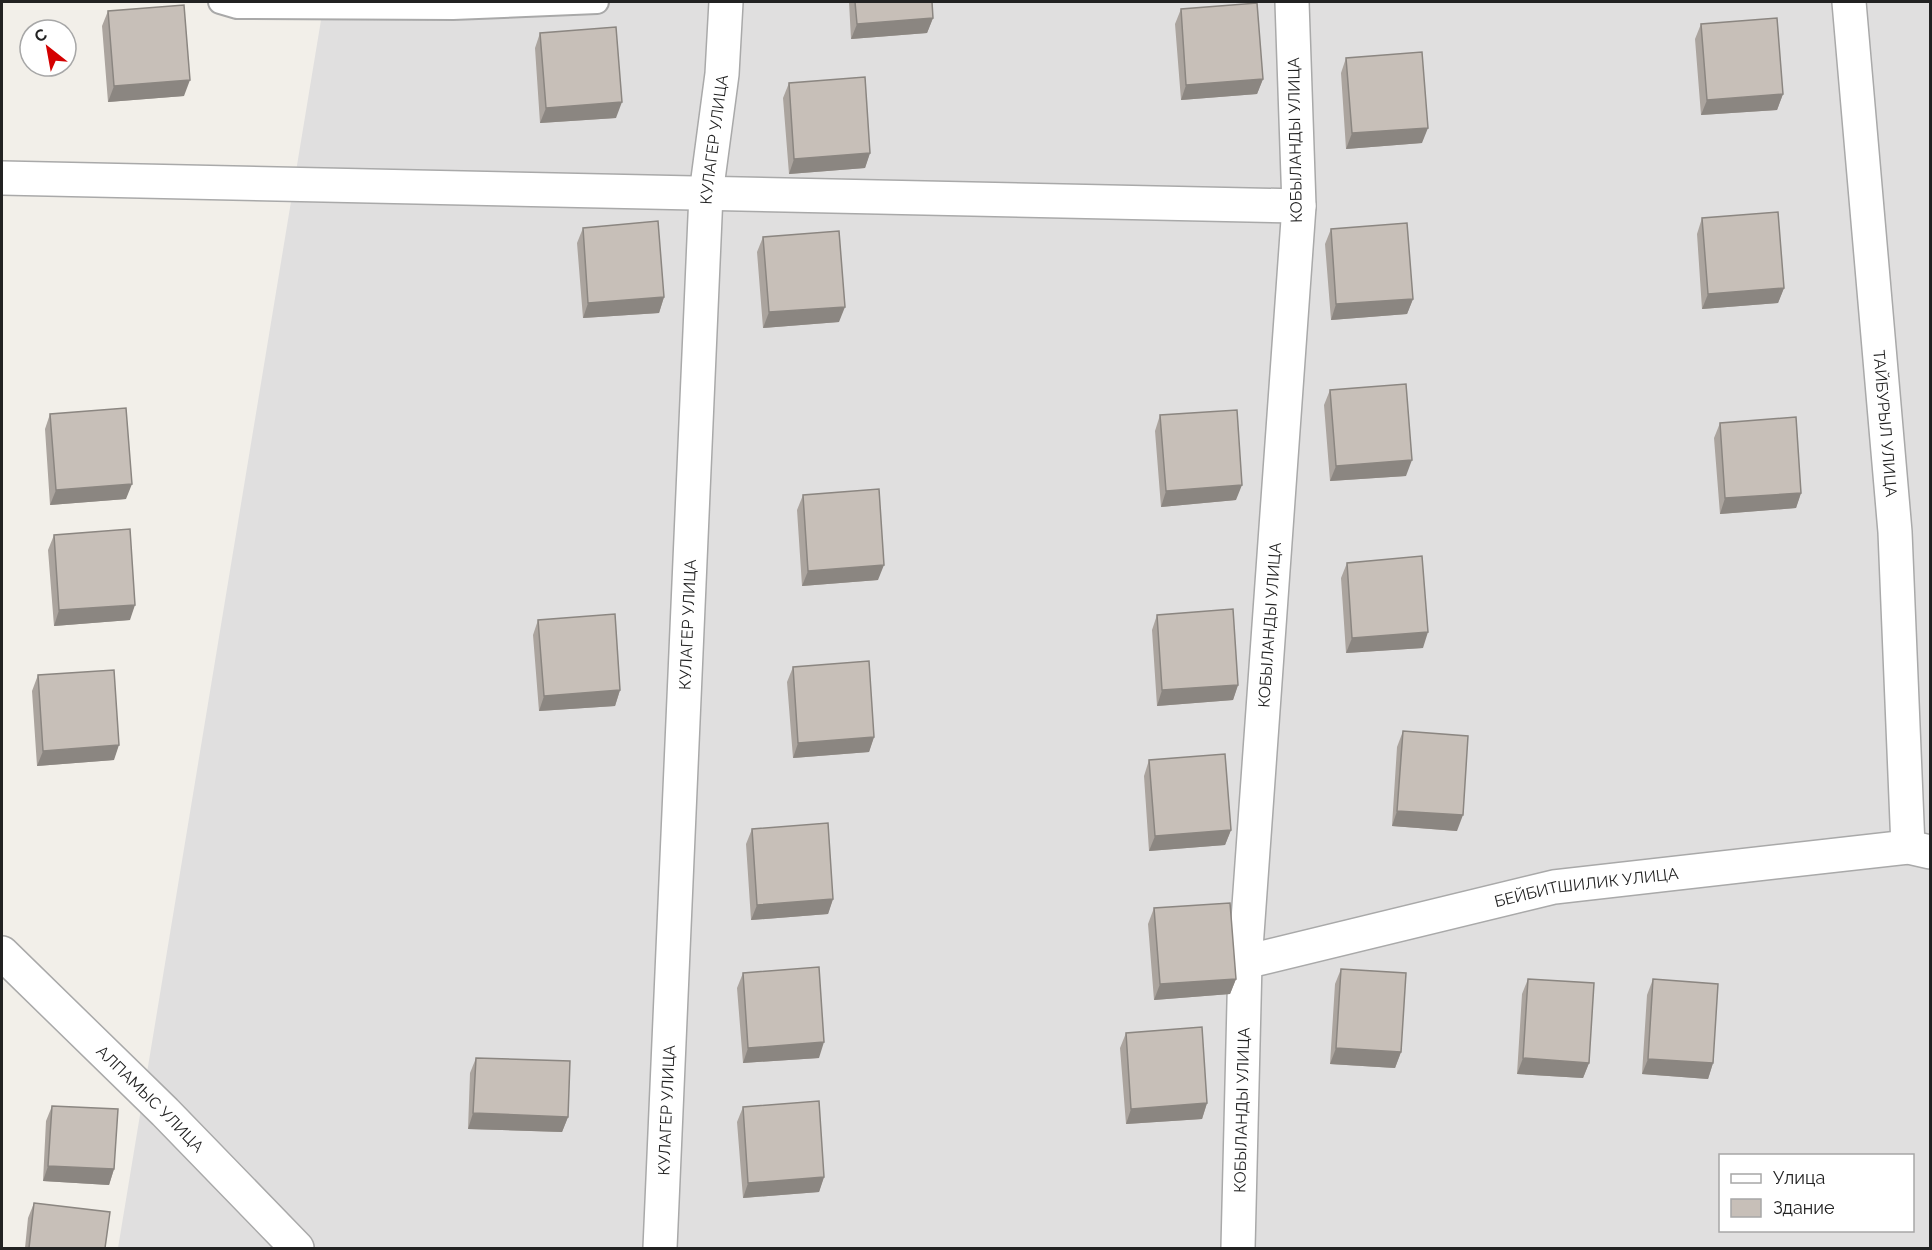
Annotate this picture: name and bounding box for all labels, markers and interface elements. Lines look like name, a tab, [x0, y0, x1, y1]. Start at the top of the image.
north arrow	[18, 18, 78, 78]
text: С	[31, 25, 50, 47]
street label: КОБЫЛАНДЫ УЛИЦА	[1284, 57, 1306, 223]
street label: КУЛАГЕР УЛИЦА	[696, 73, 731, 205]
street label: ТАЙБУРЫЛ УЛИЦА	[1870, 349, 1901, 498]
street label: КОБЫЛАНДЫ УЛИЦА	[1254, 541, 1284, 708]
street label: КУЛАГЕР УЛИЦА	[675, 559, 700, 690]
street label: БЕЙБИТШИЛИК УЛИЦА	[1492, 863, 1680, 911]
street label: КОБЫЛАНДЫ УЛИЦА	[1230, 1027, 1253, 1193]
street label: АЛПАМЫС УЛИЦА	[93, 1041, 208, 1156]
street label: КУЛАГЕР УЛИЦА	[654, 1044, 678, 1176]
legend	[1719, 1154, 1914, 1232]
text: Улица	[1773, 1167, 1825, 1188]
text: Здание	[1773, 1197, 1835, 1218]

